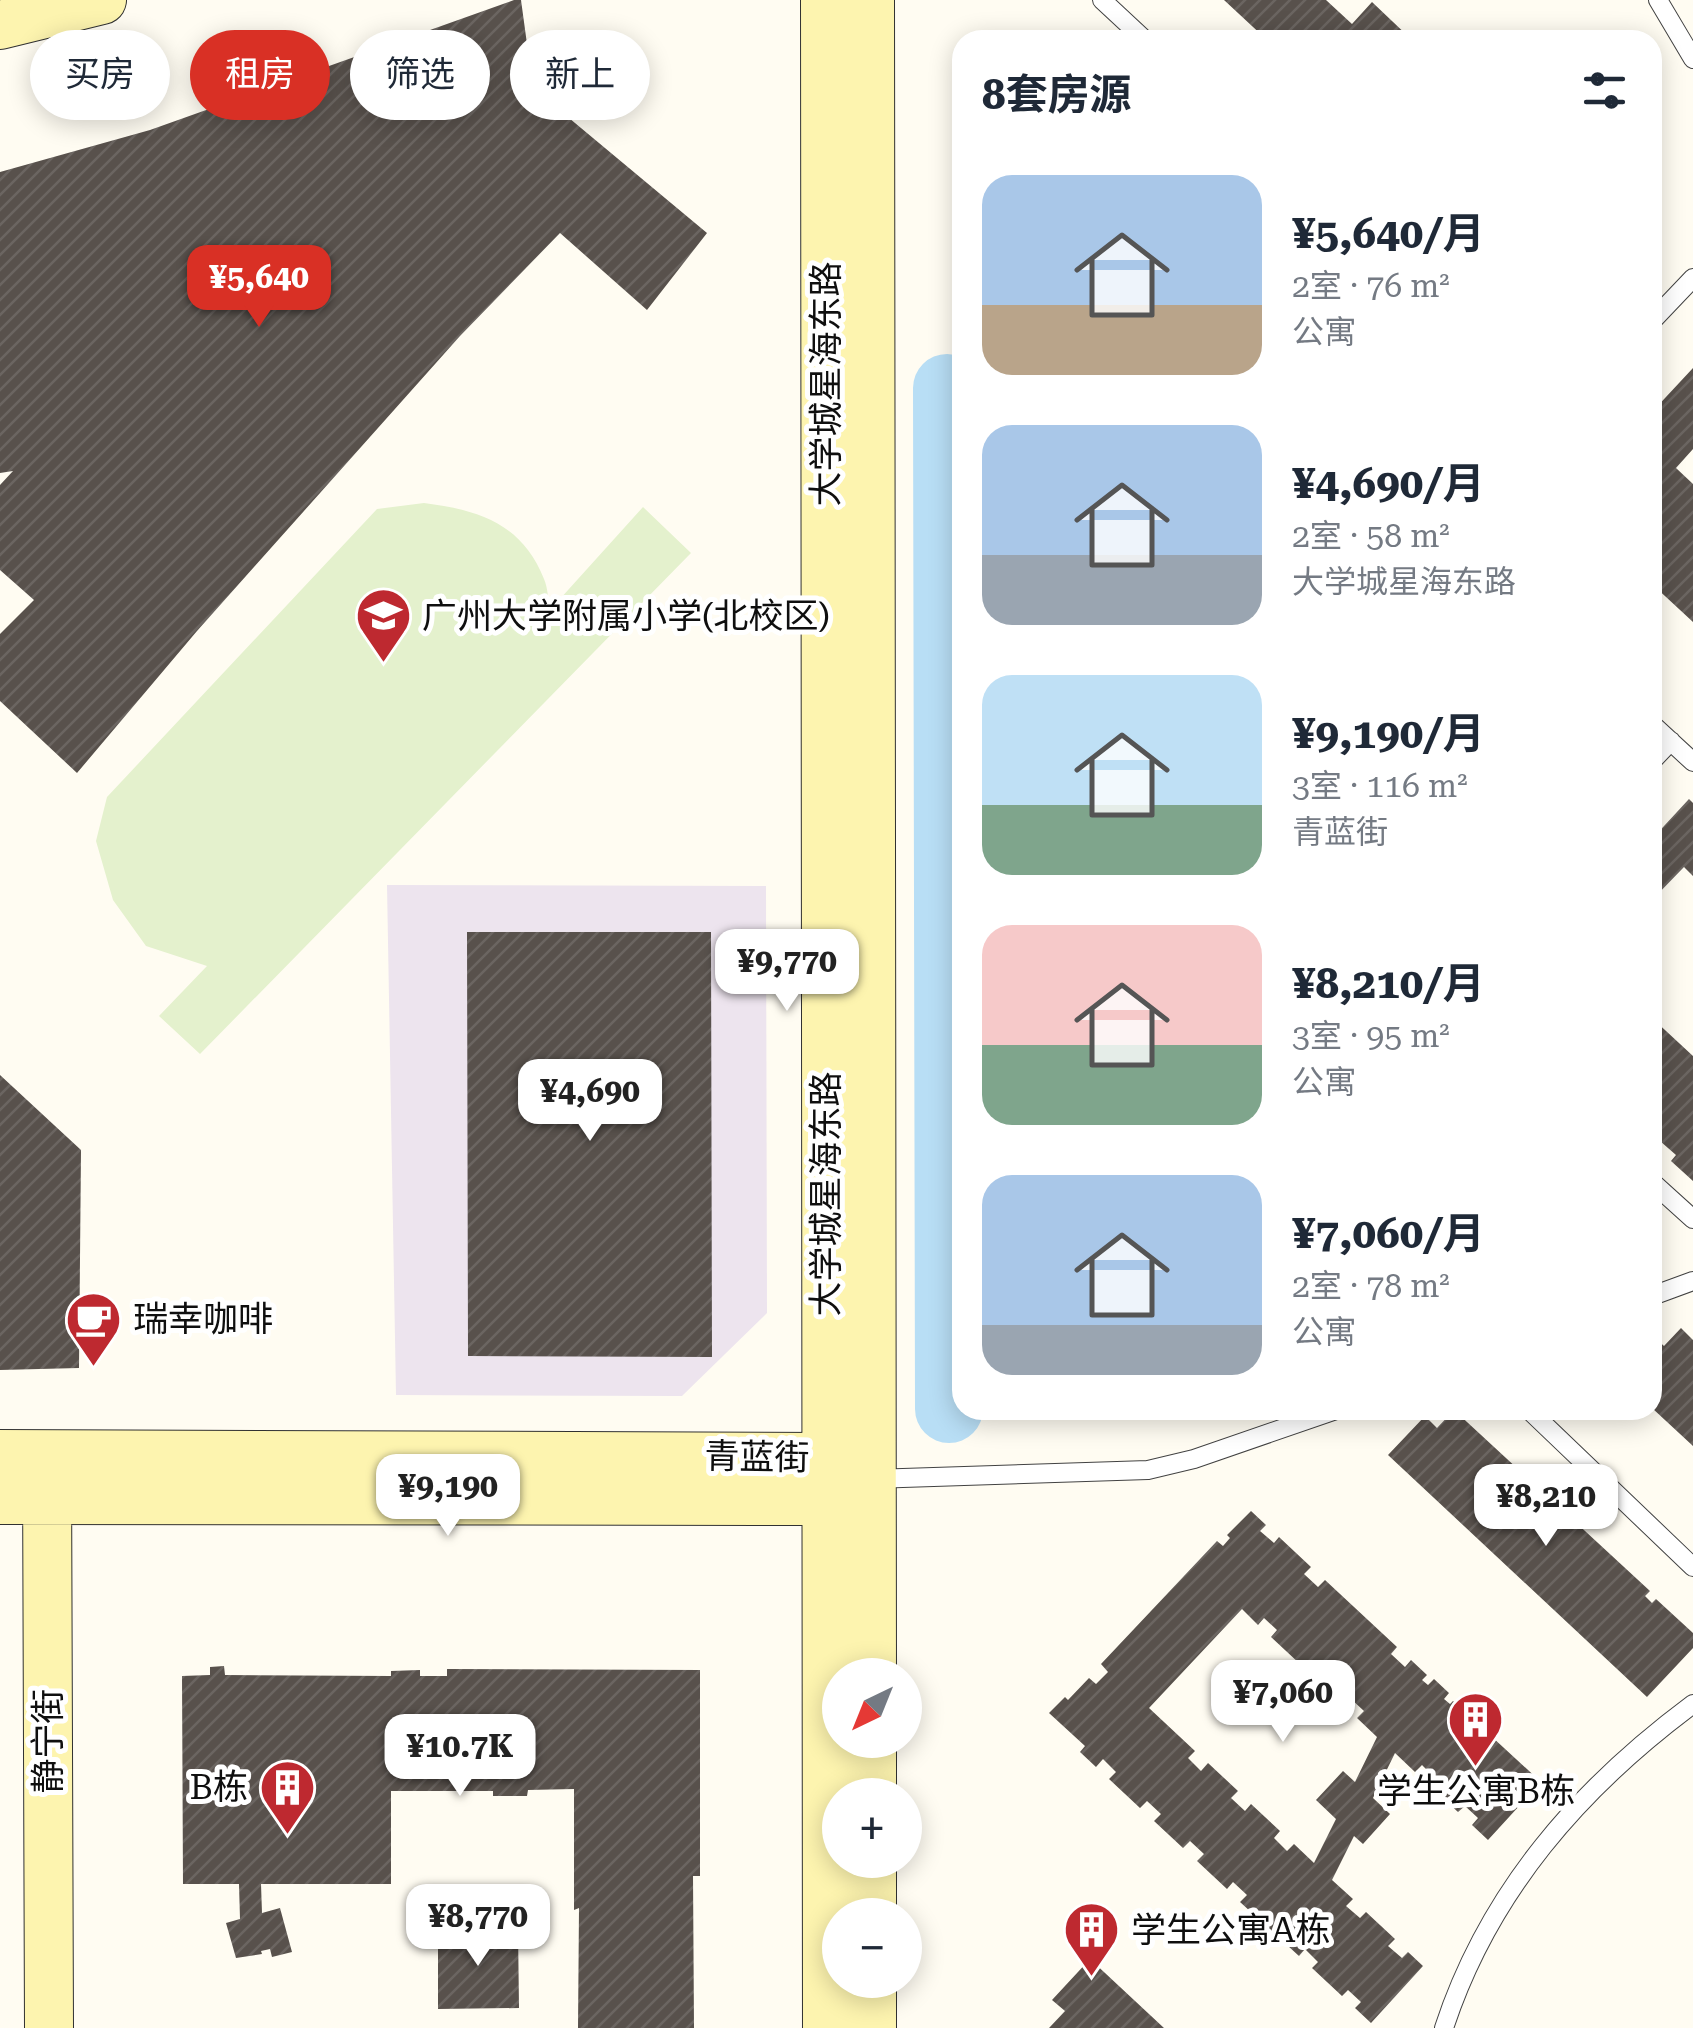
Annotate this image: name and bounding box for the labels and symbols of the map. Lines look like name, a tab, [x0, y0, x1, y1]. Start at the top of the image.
pin: ¥5,640	[178, 245, 340, 330]
street label: 大学城星海东路	[806, 261, 847, 507]
school or university icon: 广州大学附属小学(北校区)	[353, 586, 413, 665]
place label: 广州大学附属小学(北校区)	[422, 596, 830, 637]
pin: ¥9,770	[706, 929, 868, 1014]
pin: ¥4,690	[509, 1059, 671, 1144]
street label: 大学城星海东路	[806, 1071, 847, 1317]
cafe icon: 瑞幸咖啡	[64, 1289, 124, 1368]
place label: 瑞幸咖啡	[133, 1299, 273, 1340]
street label: 青蓝街	[704, 1436, 810, 1479]
pin: ¥9,190	[367, 1454, 529, 1539]
pin: ¥8,210	[1465, 1464, 1627, 1549]
north arrow	[822, 1658, 922, 1758]
pin: ¥7,060	[1202, 1660, 1364, 1745]
street label: 静宁街	[28, 1688, 69, 1794]
building icon: 学生公寓B栋	[1446, 1690, 1506, 1769]
pin: ¥10.7K	[379, 1714, 541, 1799]
building icon: B栋	[257, 1757, 317, 1836]
place label: B栋	[190, 1767, 248, 1808]
place label: 学生公寓B栋	[1377, 1771, 1575, 1812]
pin: ¥8,770	[397, 1884, 559, 1969]
building icon: 学生公寓A栋	[1062, 1900, 1122, 1979]
place label: 学生公寓A栋	[1131, 1910, 1330, 1951]

